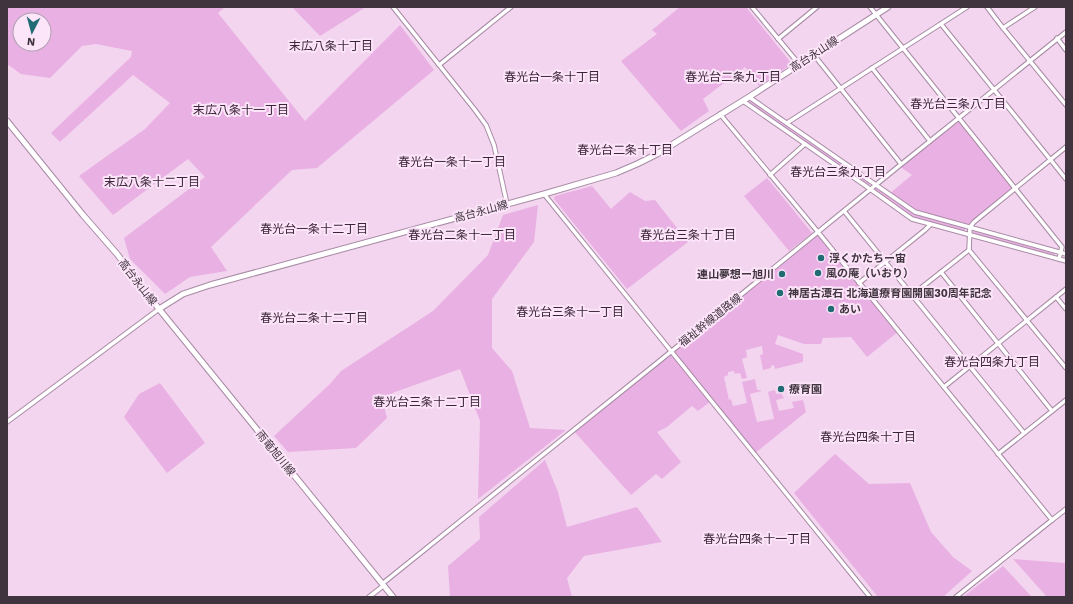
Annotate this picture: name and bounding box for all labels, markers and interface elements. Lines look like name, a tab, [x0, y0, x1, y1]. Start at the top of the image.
north arrow	[12, 12, 52, 52]
street label: 高台永山線	[788, 34, 841, 75]
text: N	[26, 35, 36, 48]
district label: 末広八条十丁目	[289, 39, 373, 53]
district label: 春光台一条十丁目	[504, 70, 600, 84]
district label: 春光台二条九丁目	[685, 70, 781, 84]
district label: 春光台三条八丁目	[910, 97, 1006, 111]
district label: 末広八条十一丁目	[193, 103, 289, 117]
district label: 春光台二条十丁目	[577, 143, 673, 157]
district label: 春光台一条十一丁目	[398, 155, 506, 169]
district label: 春光台三条九丁目	[790, 165, 886, 179]
district label: 末広八条十二丁目	[104, 175, 200, 189]
street label: 高台永山線	[453, 198, 509, 225]
district label: 春光台一条十二丁目	[260, 222, 368, 236]
district label: 春光台二条十一丁目	[408, 228, 516, 242]
district label: 春光台三条十丁目	[640, 228, 736, 242]
place label: 浮くかたちー宙	[829, 252, 906, 265]
marker: 浮くかたちー宙	[816, 253, 826, 263]
street label: 高台永山線	[116, 257, 160, 308]
place label: 風の庵（いおり）	[826, 267, 914, 280]
place label: 連山夢想ー旭川	[697, 268, 774, 281]
marker: 風の庵（いおり）	[813, 268, 823, 278]
marker: 連山夢想ー旭川	[777, 269, 787, 279]
place label: 神居古潭石 北海道療育園開園30周年記念	[788, 287, 992, 300]
marker: 神居古潭石 北海道療育園開園30周年記念	[775, 288, 785, 298]
street label: 福祉幹線道路線	[676, 291, 744, 350]
place label: あい	[839, 303, 861, 316]
marker: あい	[826, 304, 836, 314]
district label: 春光台三条十一丁目	[516, 305, 624, 319]
district label: 春光台二条十二丁目	[260, 311, 368, 325]
district label: 春光台四条九丁目	[944, 355, 1040, 369]
place label: 療育園	[789, 383, 822, 396]
marker: 療育園	[776, 384, 786, 394]
district label: 春光台三条十二丁目	[373, 395, 481, 409]
street label: 雨竜旭川線	[253, 428, 298, 479]
district label: 春光台四条十丁目	[820, 430, 916, 444]
district label: 春光台四条十一丁目	[703, 532, 811, 546]

